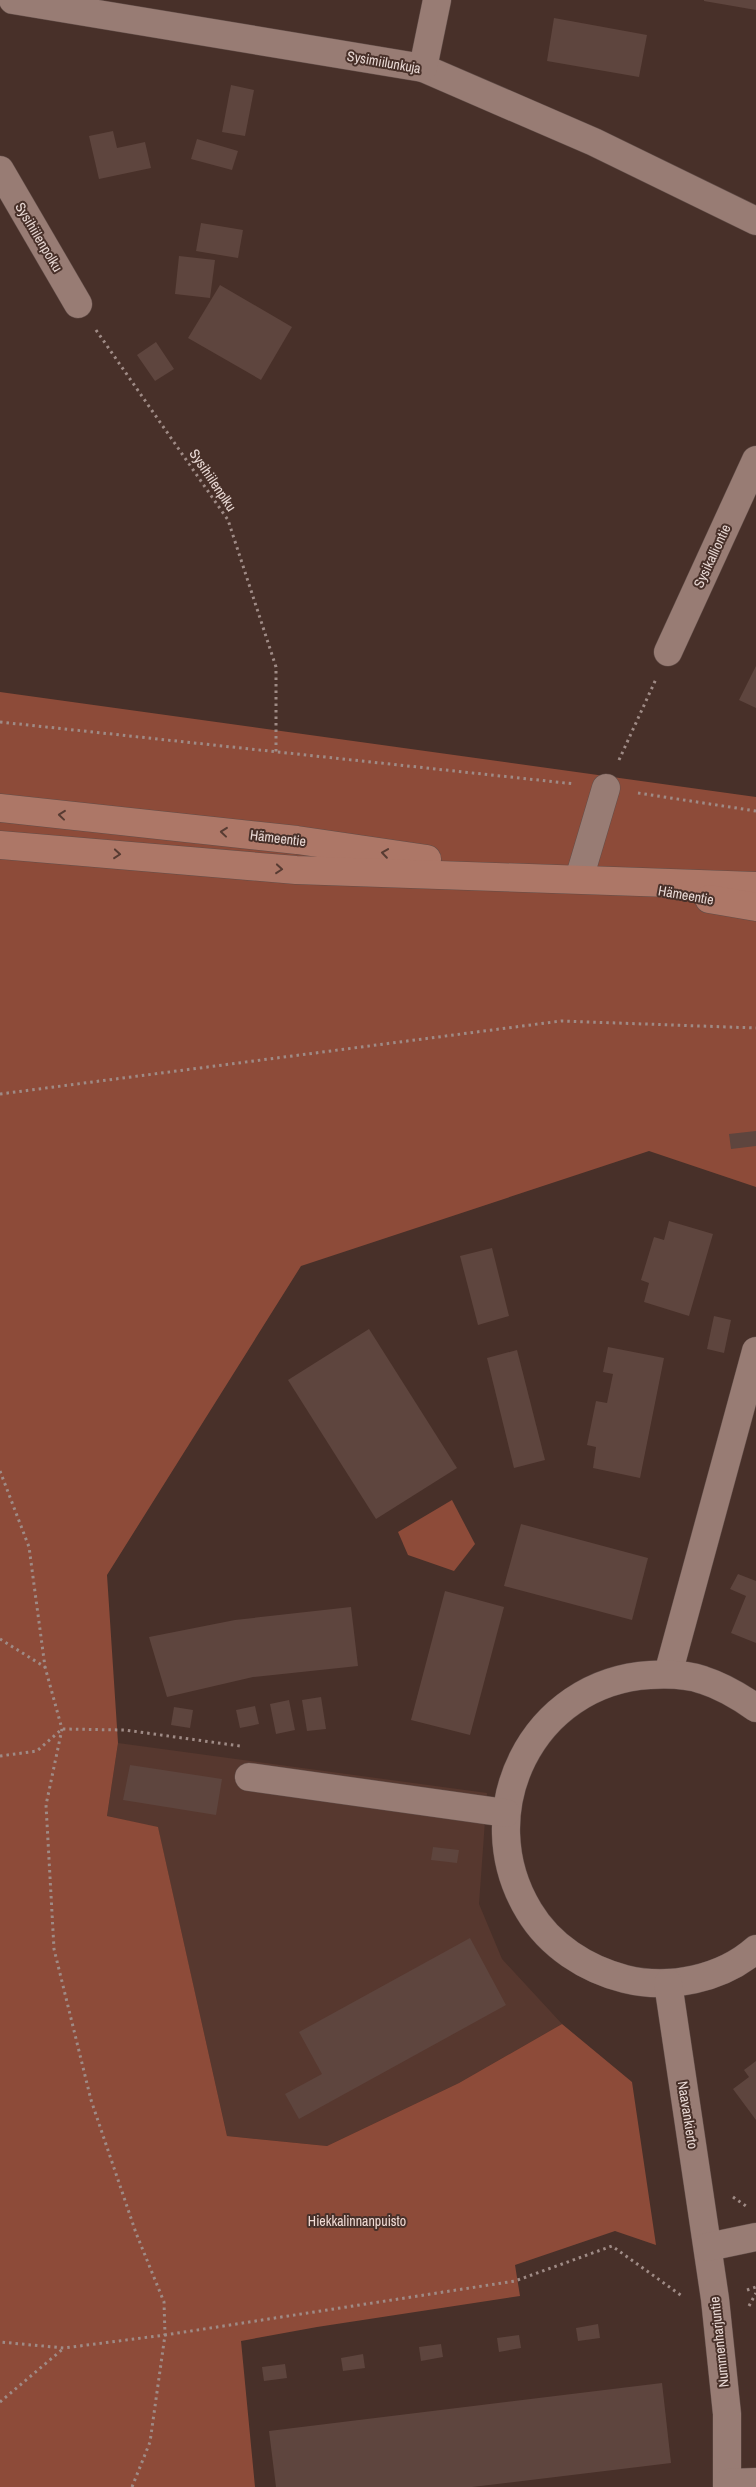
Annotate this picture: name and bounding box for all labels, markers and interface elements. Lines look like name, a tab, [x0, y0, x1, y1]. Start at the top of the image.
street label: Sysimiilunkuja	[346, 47, 423, 77]
street label: Sysihiilenpolku	[11, 199, 67, 275]
street label: Sysihiilenplku	[186, 445, 240, 515]
street label: Sysikalliontie	[689, 521, 735, 591]
one-way arrow	[58, 810, 66, 821]
street label: Hämeentie	[249, 826, 307, 850]
one-way arrow	[219, 827, 227, 838]
one-way arrow	[380, 848, 388, 859]
one-way arrow	[113, 849, 121, 860]
one-way arrow	[275, 863, 283, 874]
street label: Hämeentie	[657, 881, 715, 909]
street label: Naavankierto	[674, 2080, 702, 2150]
park label: Hiekkalinnanpuisto	[308, 2212, 406, 2230]
street label: Nummenharjuntie	[705, 2296, 733, 2388]

